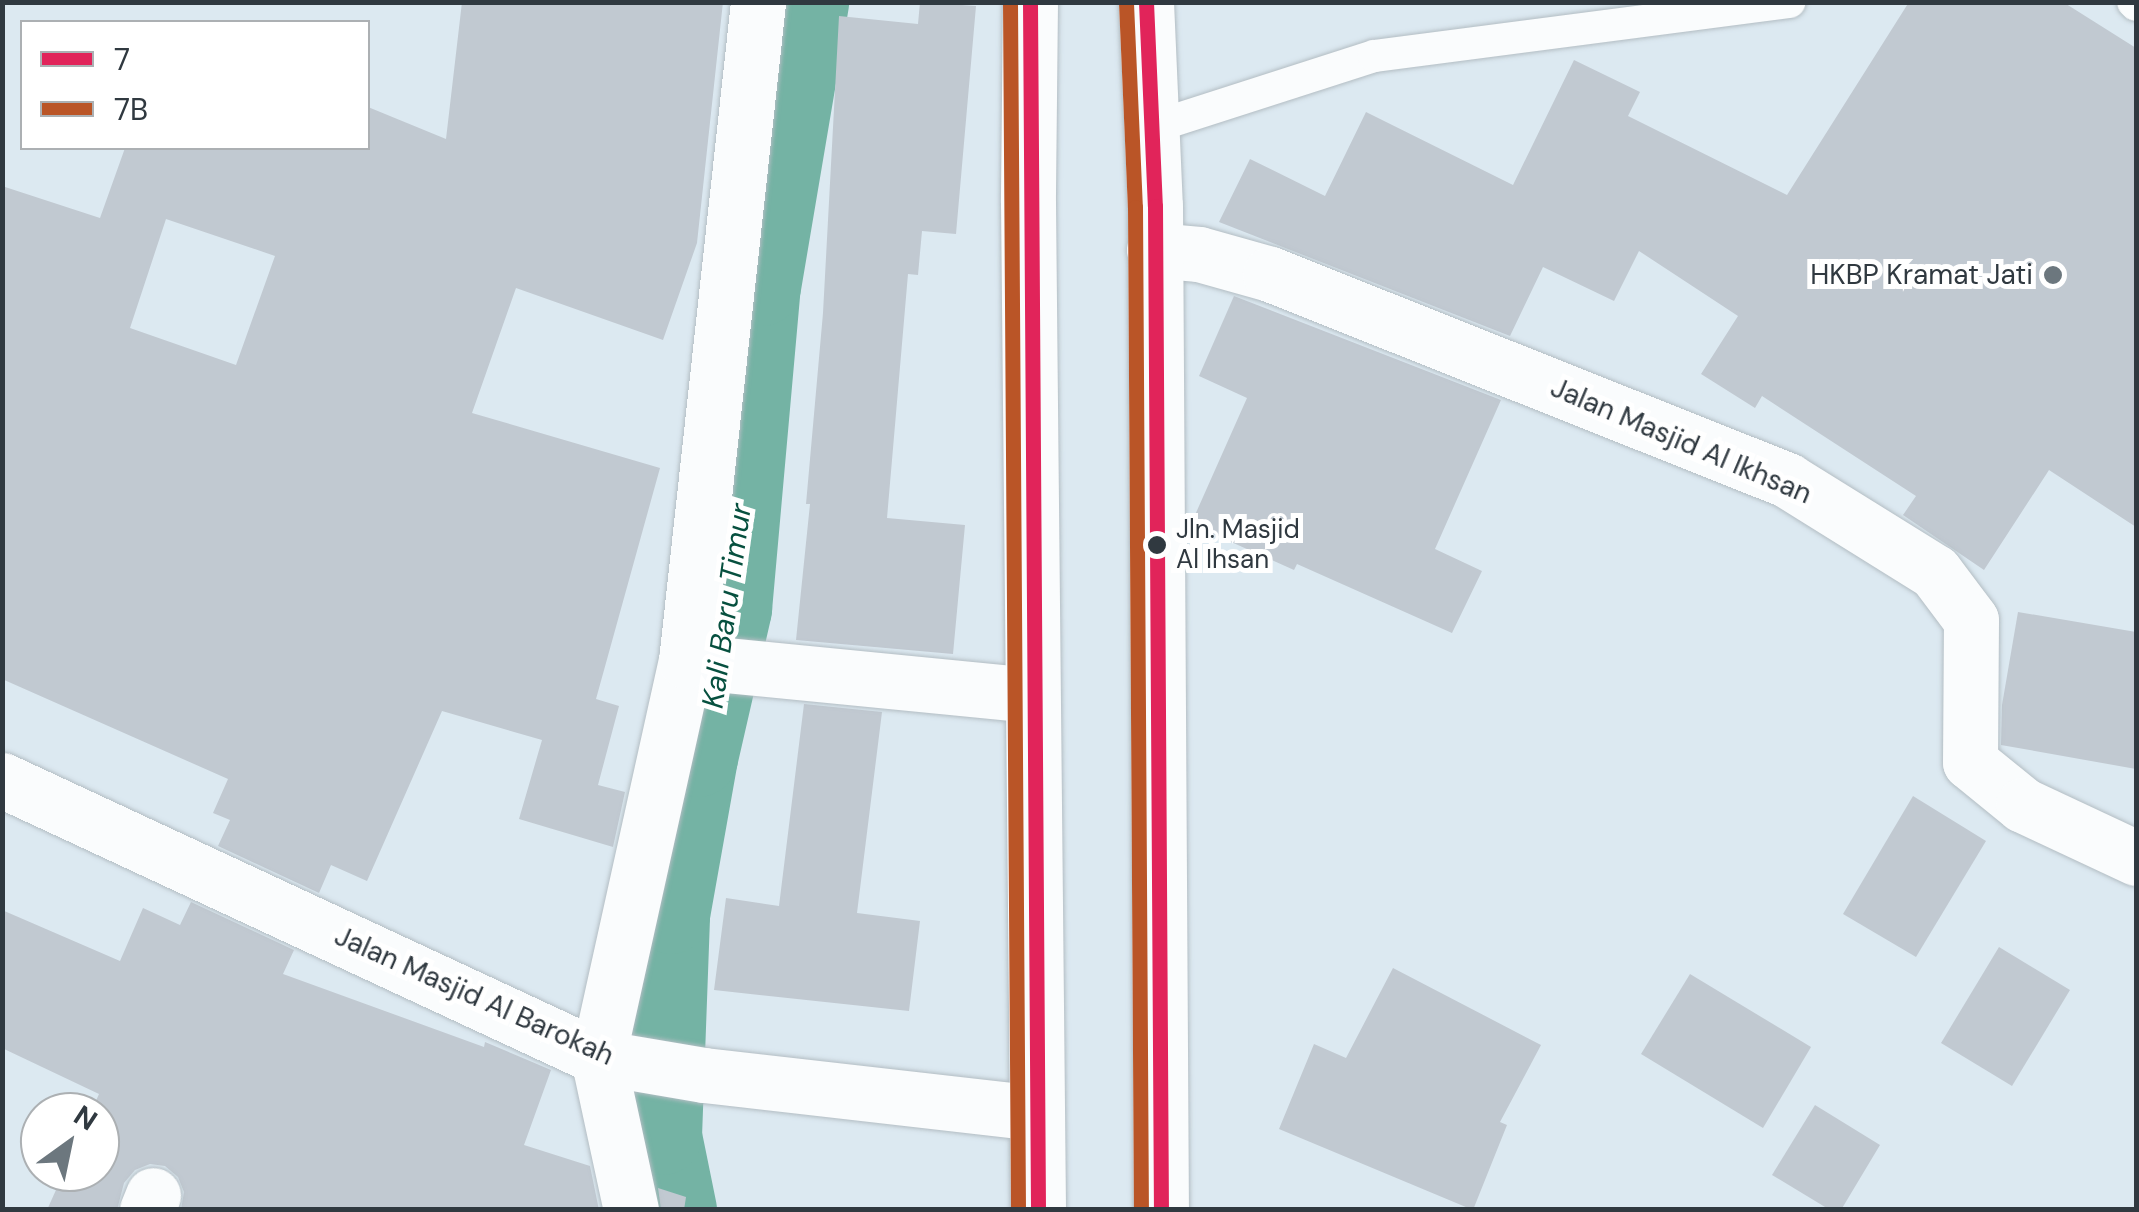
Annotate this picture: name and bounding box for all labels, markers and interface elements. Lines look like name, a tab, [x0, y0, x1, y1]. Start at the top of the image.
legend	[20, 20, 370, 150]
text: 7	[114, 40, 130, 79]
text: 7B	[114, 90, 148, 129]
place label: HKBP Kramat Jati	[1810, 258, 2033, 292]
marker: HKBP Kramat Jati	[2042, 264, 2064, 286]
street label: Jalan Masjid Al Ikhsan	[1546, 371, 1816, 511]
water label: Kali Baru Timur	[695, 501, 759, 711]
place label: Jln. Masjid Al Ihsan	[1176, 514, 1300, 576]
marker: Jln. Masjid Al Ihsan	[1147, 535, 1167, 555]
street label: Jalan Masjid Al Barokah	[329, 919, 619, 1073]
north arrow	[20, 1092, 120, 1192]
text: N	[67, 1097, 104, 1139]

